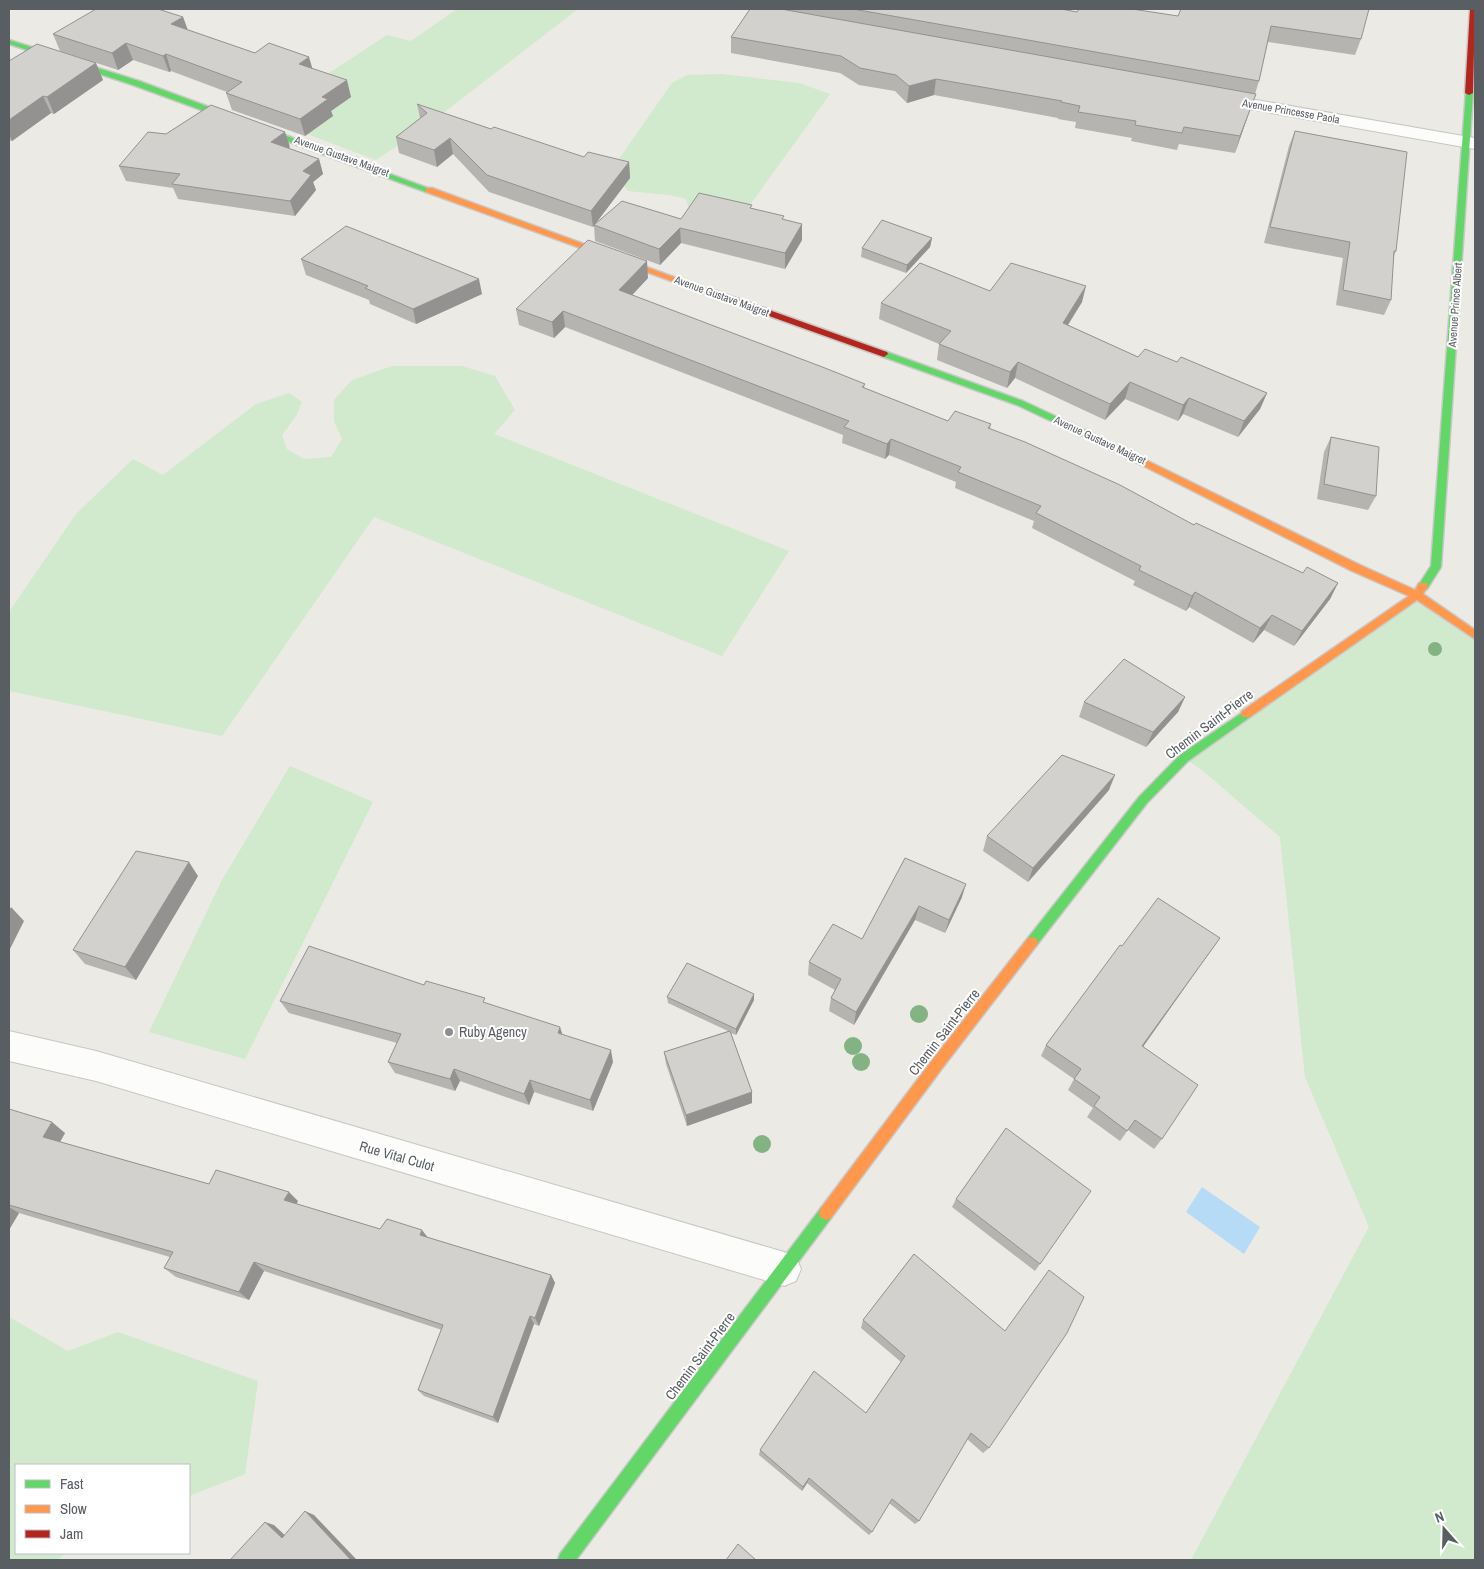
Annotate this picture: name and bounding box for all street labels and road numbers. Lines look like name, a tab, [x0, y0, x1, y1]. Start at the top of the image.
street label: Avenue Princesse Paola	[1240, 95, 1341, 126]
street label: Avenue Gustave Maigret	[292, 132, 392, 180]
street label: Avenue Prince Albert	[1445, 262, 1465, 349]
street label: Avenue Gustave Maigret	[672, 272, 772, 320]
street label: Avenue Gustave Maigret	[1051, 412, 1149, 468]
street label: Chemin Saint-Pierre	[1162, 685, 1256, 763]
street label: Chemin Saint-Pierre	[904, 985, 984, 1079]
street label: Rue Vital Culot	[358, 1137, 436, 1175]
street label: Chemin Saint-Pierre	[661, 1309, 739, 1403]

